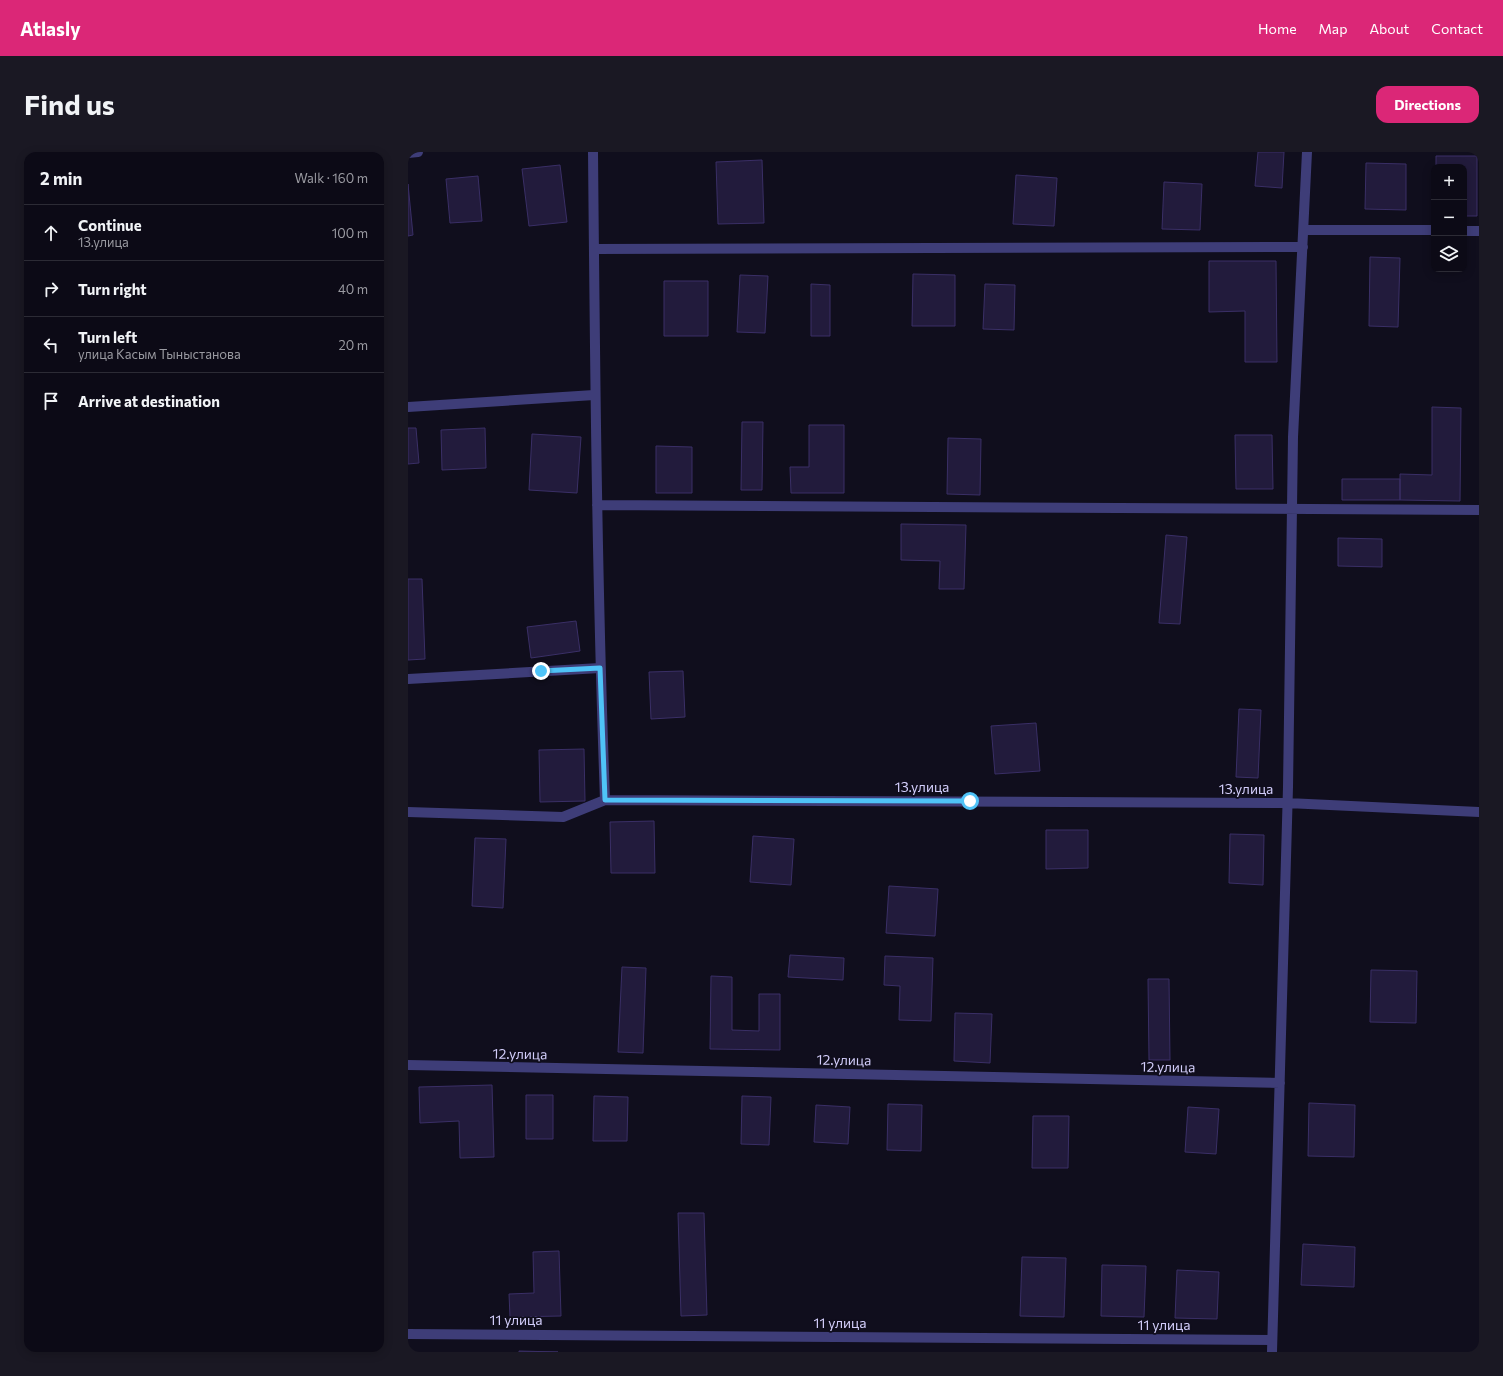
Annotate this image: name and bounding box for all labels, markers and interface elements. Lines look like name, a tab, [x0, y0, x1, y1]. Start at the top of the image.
text: Atlasly	[20, 17, 81, 40]
text: Home	[1258, 20, 1297, 37]
text: Map	[1319, 20, 1347, 37]
text: About	[1369, 20, 1409, 37]
text: Contact	[1431, 20, 1483, 37]
button: Directions	[1376, 86, 1479, 123]
text: Find us	[24, 87, 115, 121]
map controls	[1431, 164, 1467, 272]
button: +	[1431, 164, 1467, 200]
text: 2 min	[40, 168, 82, 189]
text: Walk · 160 m	[294, 170, 368, 186]
button: −	[1431, 200, 1467, 236]
text: Continue	[78, 216, 142, 234]
icon: ahead	[40, 222, 62, 244]
text: 100 m	[332, 225, 368, 241]
text: 13.улица	[78, 234, 129, 250]
button: layers	[1431, 236, 1467, 272]
icon: right	[40, 278, 62, 300]
text: Turn right	[78, 280, 147, 298]
text: 40 m	[338, 281, 368, 297]
text: Turn left	[78, 328, 137, 346]
icon: left	[40, 334, 62, 356]
text: 20 m	[339, 337, 368, 353]
text: улица Касым Тыныстанова	[78, 346, 241, 362]
icon: arrive	[40, 390, 62, 412]
text: Arrive at destination	[78, 392, 220, 410]
route end	[532, 662, 550, 680]
street label: 13.улица	[895, 778, 949, 795]
street label: 13.улица	[1219, 780, 1273, 797]
route start	[961, 792, 979, 810]
street label: 12.улица	[493, 1045, 547, 1062]
street label: 12.улица	[817, 1051, 871, 1068]
street label: 12.улица	[1141, 1058, 1195, 1075]
street label: 11 улица	[490, 1311, 542, 1328]
street label: 11 улица	[814, 1314, 866, 1331]
street label: 11 улица	[1138, 1316, 1190, 1333]

